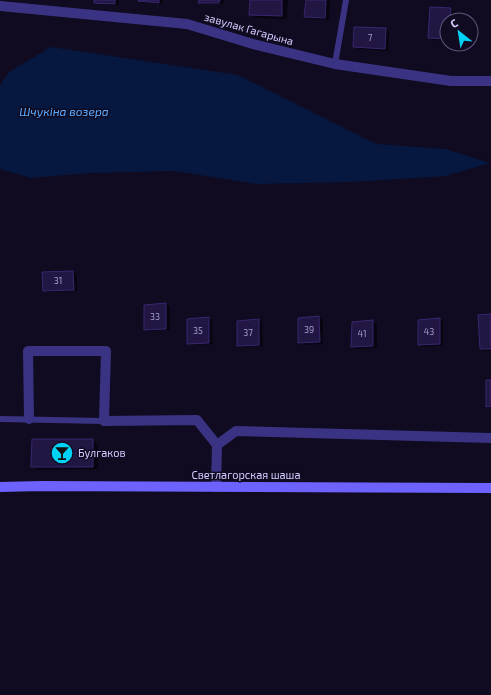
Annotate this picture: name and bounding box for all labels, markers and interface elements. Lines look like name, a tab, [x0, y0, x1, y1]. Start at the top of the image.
street label: завулак Гагарына	[203, 10, 295, 48]
north arrow	[439, 12, 479, 52]
text: С	[448, 15, 460, 30]
house number: 7	[368, 32, 373, 43]
water label: Шчукіна возера	[19, 104, 109, 118]
house number: 31	[54, 275, 62, 286]
house number: 33	[150, 311, 160, 322]
house number: 39	[304, 324, 314, 335]
house number: 35	[193, 325, 203, 336]
house number: 43	[424, 326, 434, 337]
house number: 37	[243, 327, 253, 338]
house number: 41	[357, 328, 367, 339]
bar icon: Булгаков	[49, 440, 75, 466]
place label: Булгаков	[78, 446, 126, 460]
street label: Светлагорская шаша	[191, 468, 301, 481]

